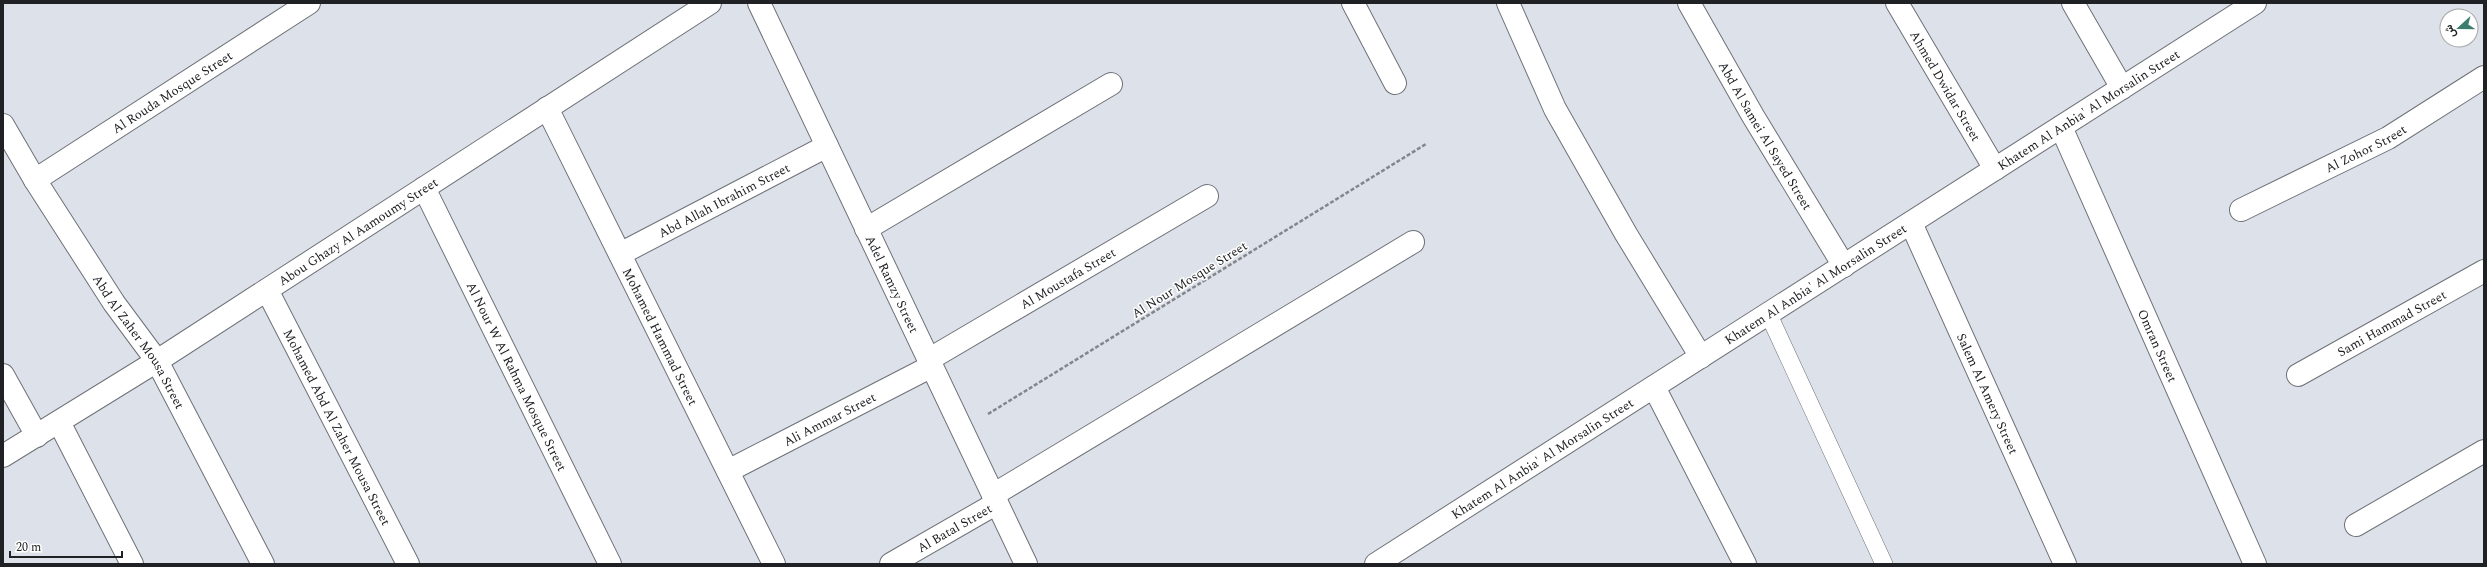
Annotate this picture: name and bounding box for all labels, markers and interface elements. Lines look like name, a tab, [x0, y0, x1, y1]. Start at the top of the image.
north arrow	[2439, 8, 2479, 48]
text: ش	[2440, 22, 2460, 41]
street label: Ahmed Dwidar Street	[1904, 27, 1986, 146]
street label: Khatem Al Anbia' Al Morsalin Street	[1994, 44, 2184, 176]
street label: Al Rouda Mosque Street	[108, 46, 237, 139]
street label: Abd Al Samei Al Sayed Street	[1713, 58, 1817, 214]
street label: Al Zohor Street	[2322, 120, 2411, 178]
street label: Abd Allah Ibrahim Street	[655, 158, 794, 243]
street label: Abou Ghazy Al Aamoumy Street	[274, 173, 442, 291]
street label: Khatem Al Anbia' Al Morsalin Street	[1721, 219, 1911, 350]
street label: Adel Ramzy Street	[860, 232, 924, 337]
street label: Al Nour Mosque Street	[1128, 236, 1252, 324]
street label: Al Moustafa Street	[1017, 243, 1120, 315]
street label: Mohamed Hammad Street	[617, 264, 703, 409]
street label: Abd Al Zaher Mousa Street	[87, 271, 190, 413]
street label: Al Nour W Al Rahma Mosque Street	[461, 278, 572, 475]
street label: Sami Hammad Street	[2334, 285, 2450, 362]
street label: Omran Street	[2132, 306, 2182, 386]
street label: Mohamed Abd Al Zaher Mousa Street	[278, 326, 396, 530]
street label: Salem Al Amery Street	[1951, 330, 2023, 458]
street label: Ali Ammar Street	[780, 387, 880, 452]
street label: Khatem Al Anbia' Al Morsalin Street	[1448, 393, 1638, 524]
street label: Al Batal Street	[913, 499, 996, 558]
scale bar	[10, 533, 122, 559]
text: 20 m	[16, 538, 41, 557]

